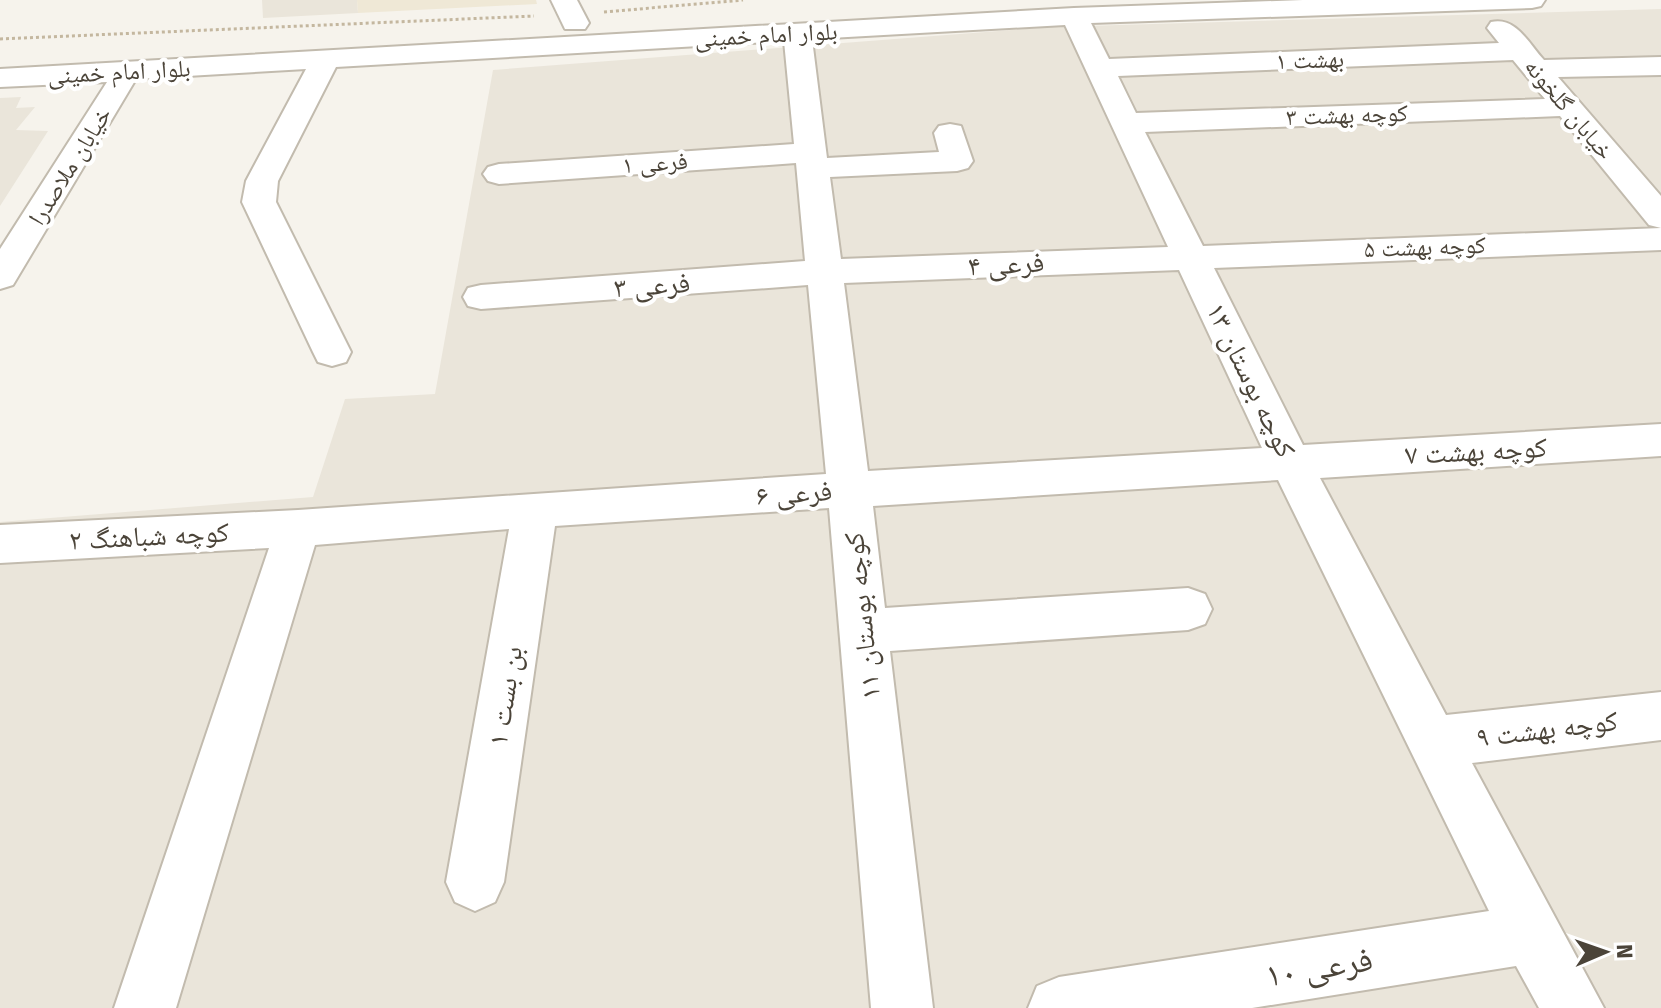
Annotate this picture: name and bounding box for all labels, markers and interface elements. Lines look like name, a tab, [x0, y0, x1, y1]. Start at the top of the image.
street label: بلوار امام خمینی	[694, 17, 838, 55]
street label: بهشت ۱	[1275, 45, 1345, 75]
street label: خیابان گلخونه	[1519, 53, 1619, 165]
street label: بلوار امام خمینی	[47, 54, 191, 92]
street label: کوچه بهشت ۳	[1286, 99, 1409, 131]
street label: خیابان ملاصدرا	[23, 102, 117, 230]
street label: فرعی ۱	[621, 147, 689, 179]
street label: کوچه بهشت ۵	[1364, 231, 1487, 263]
street label: فرعی ۴	[967, 246, 1045, 283]
street label: فرعی ۳	[613, 266, 691, 305]
street label: کوچه بوستان ۱۳	[1199, 297, 1303, 463]
street label: کوچه بهشت ۷	[1404, 431, 1548, 471]
street label: فرعی ۶	[755, 474, 833, 513]
street label: کوچه شباهنگ ۲	[68, 515, 230, 557]
street label: کوچه بوستان ۱۱	[837, 530, 887, 701]
street label: بن بست ۱	[481, 644, 530, 748]
street label: کوچه بهشت ۹	[1474, 704, 1620, 754]
north arrow	[1565, 912, 1645, 992]
street label: فرعی ۱۰	[1262, 938, 1376, 996]
text: N	[1611, 944, 1638, 959]

